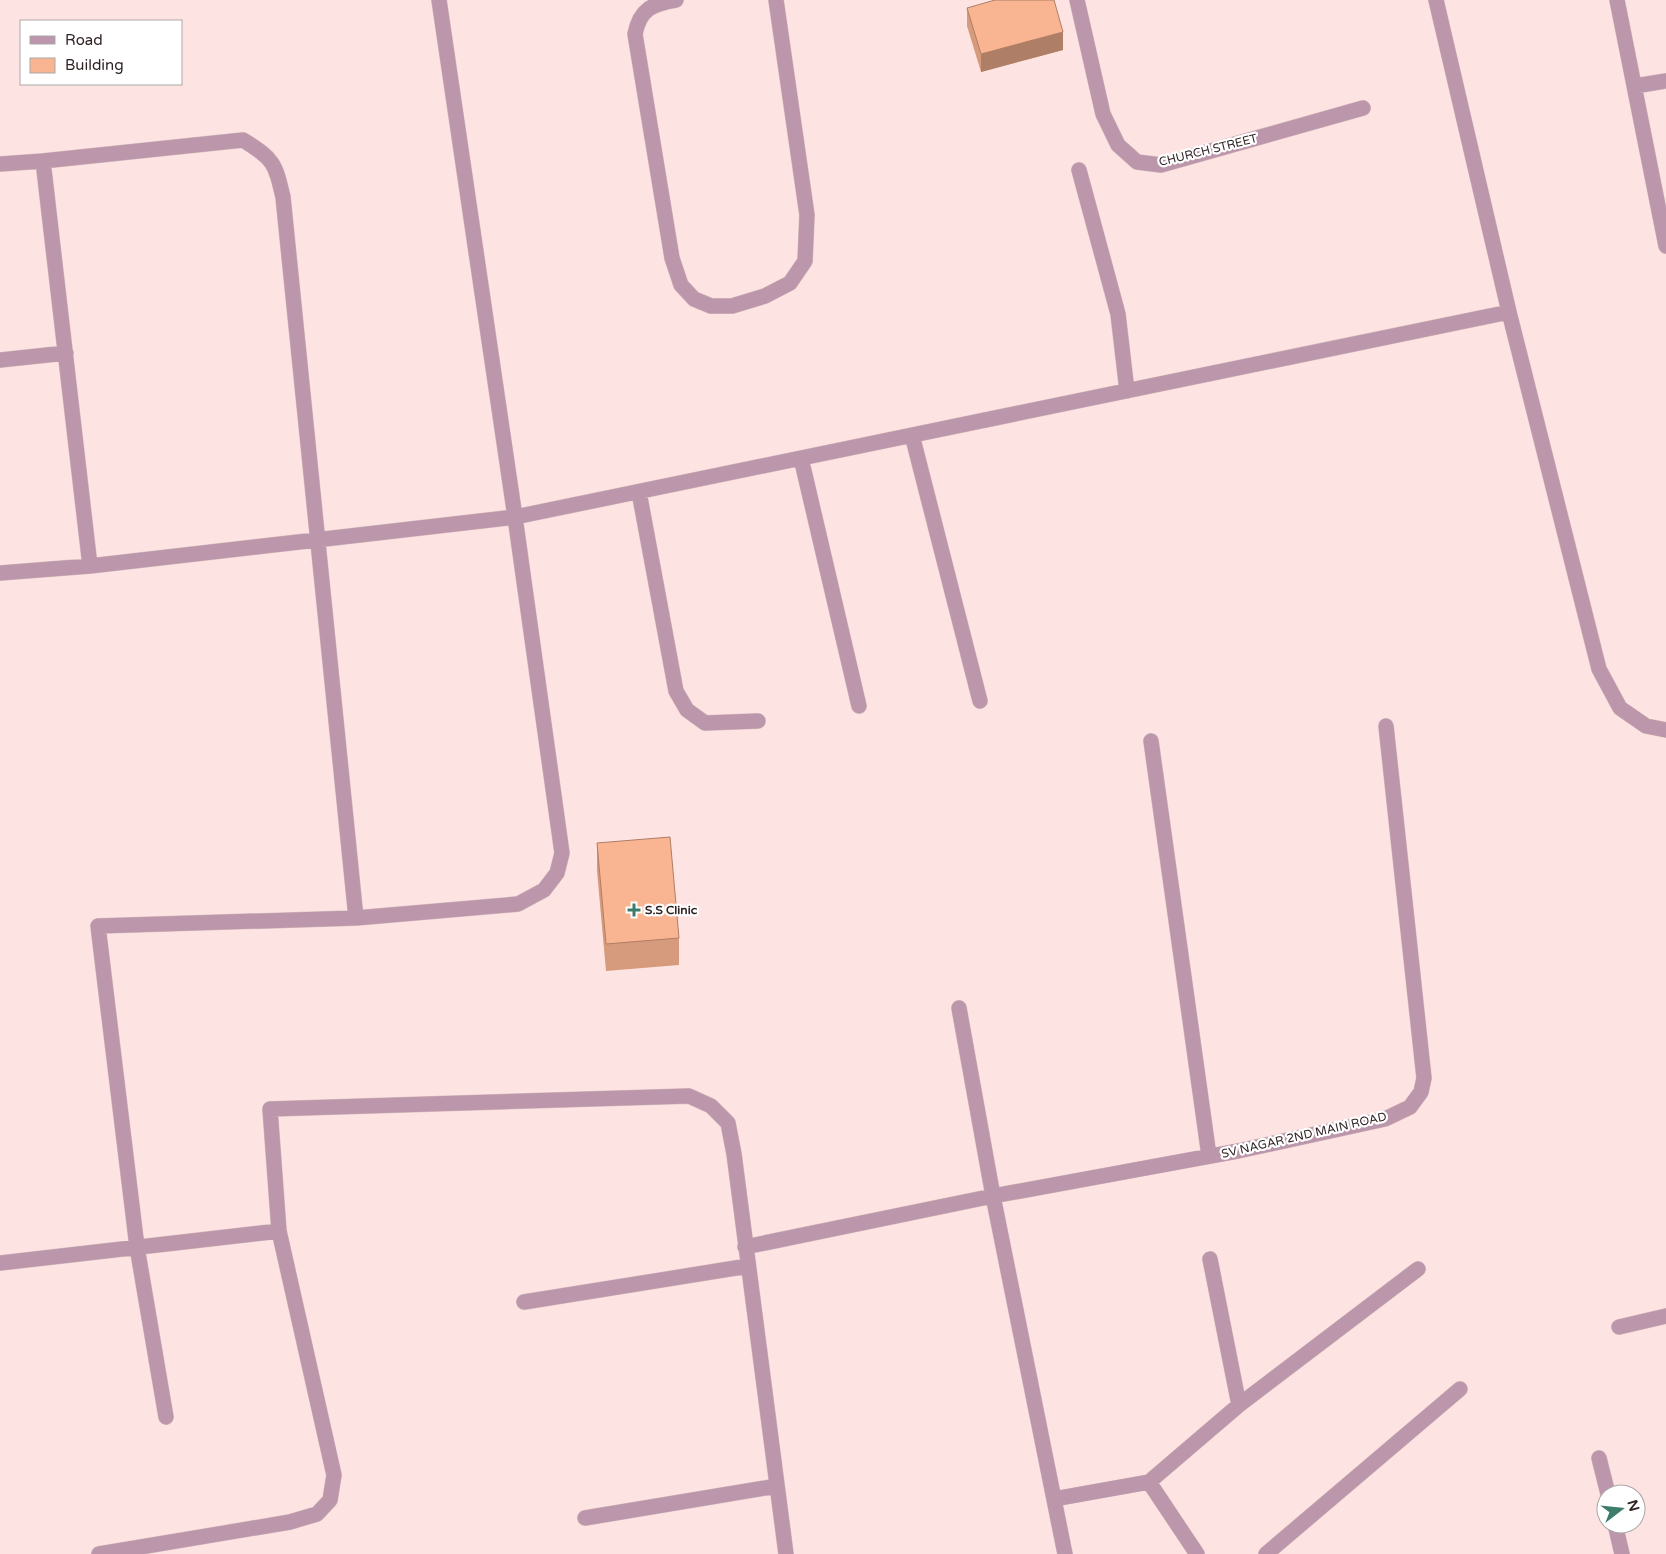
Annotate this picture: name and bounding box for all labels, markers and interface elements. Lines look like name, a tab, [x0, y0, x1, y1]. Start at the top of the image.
legend	[20, 20, 182, 85]
text: Road	[65, 31, 103, 49]
text: Building	[65, 56, 124, 74]
street label: CHURCH STREET	[1157, 131, 1259, 169]
marker: S.S Clinic	[627, 903, 641, 917]
place label: S.S Clinic	[645, 903, 698, 917]
street label: SV NAGAR 2ND MAIN ROAD	[1220, 1109, 1388, 1161]
north arrow	[1596, 1484, 1646, 1534]
text: N	[1623, 1498, 1643, 1513]

